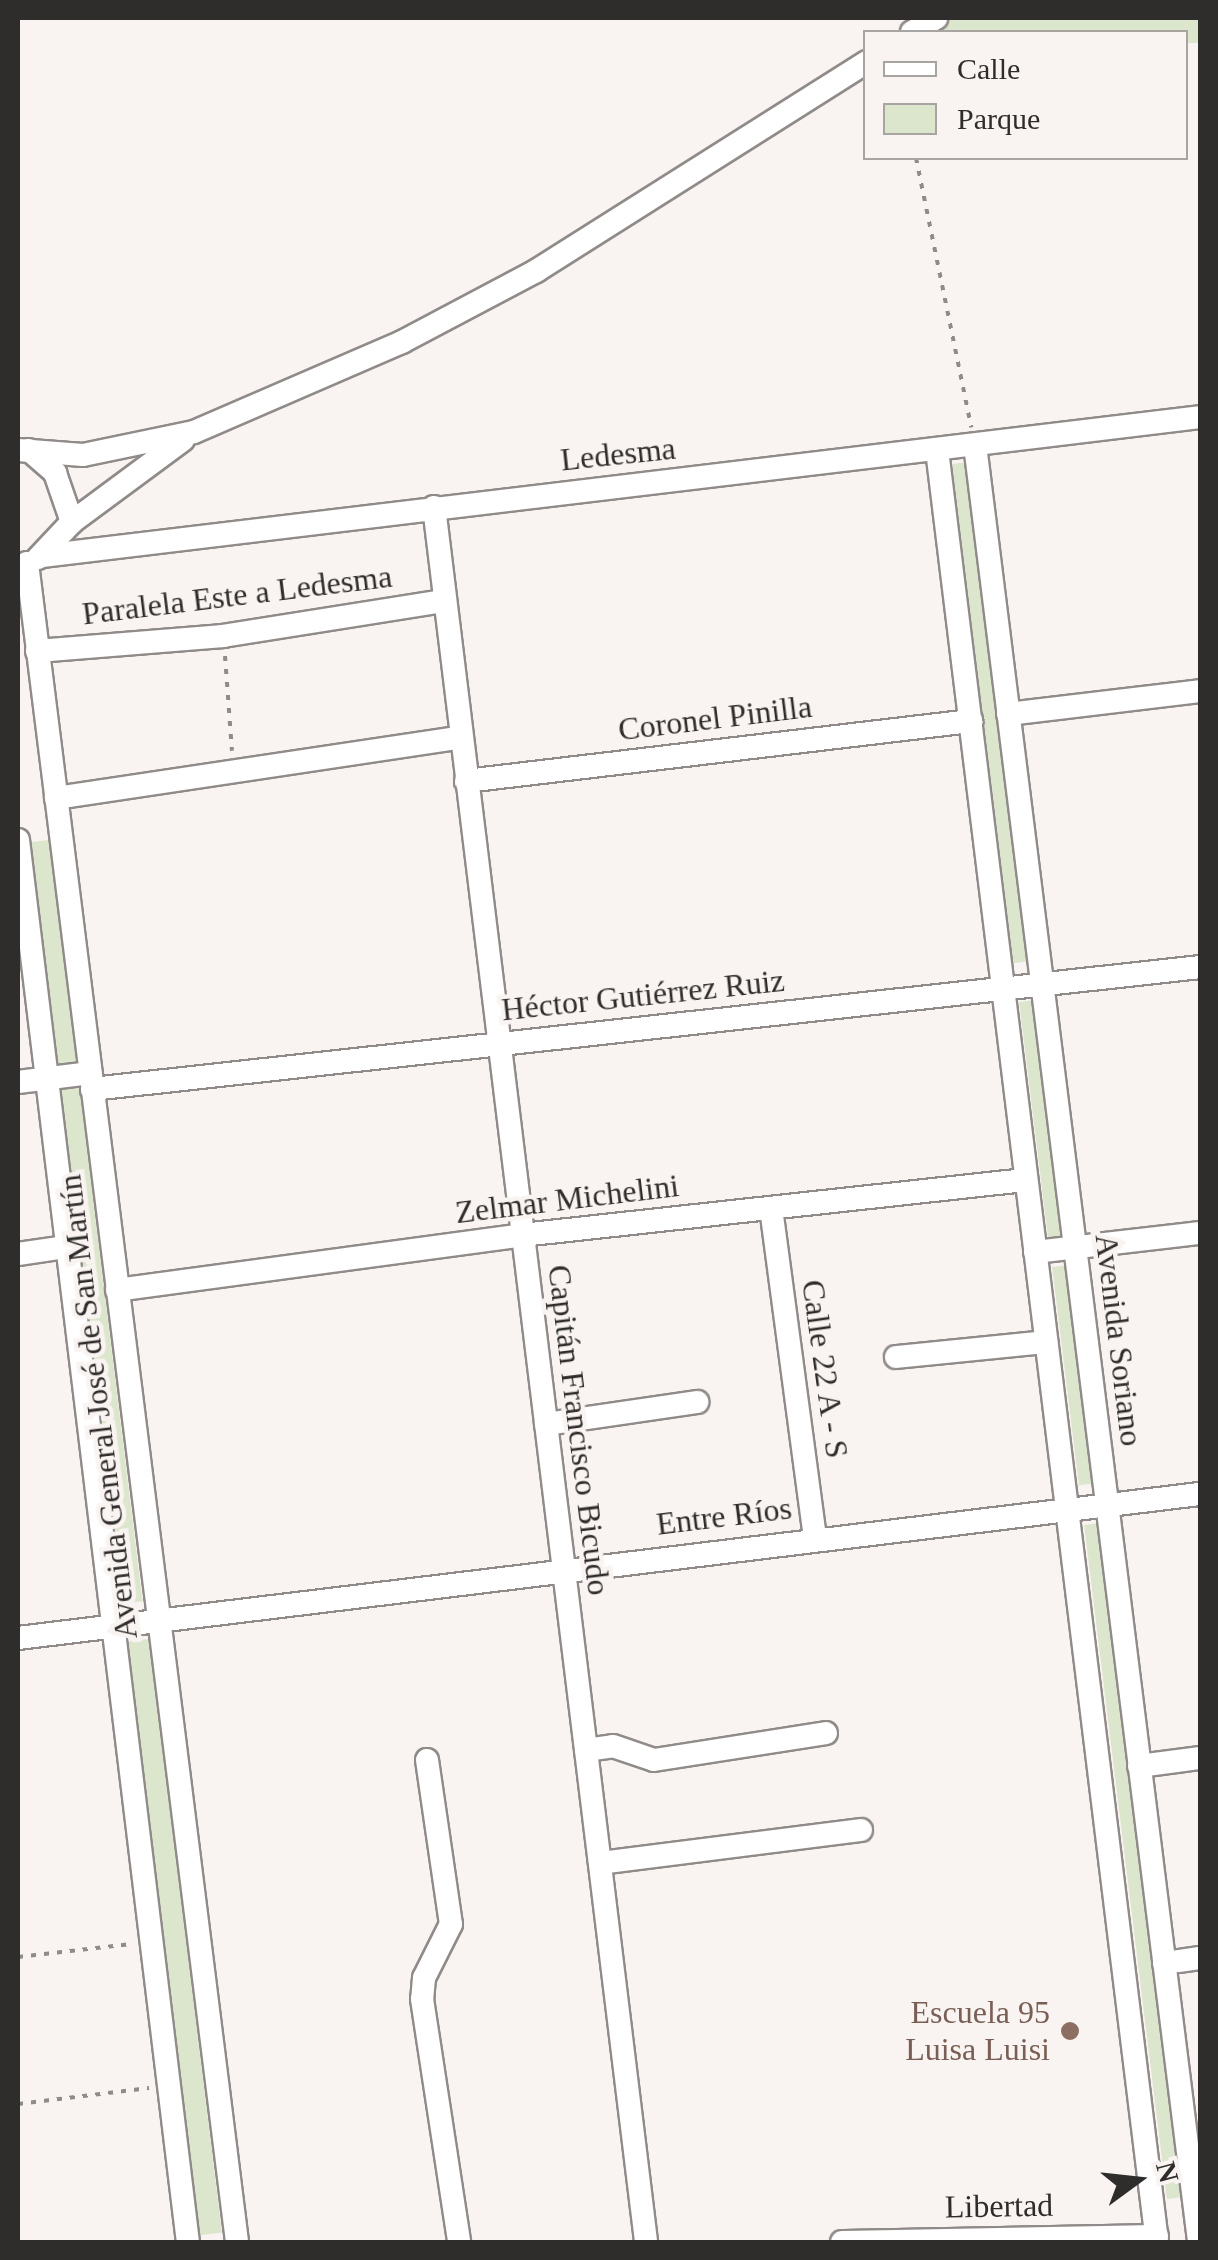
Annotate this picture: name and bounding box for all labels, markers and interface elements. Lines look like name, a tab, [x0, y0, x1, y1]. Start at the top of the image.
legend	[863, 30, 1188, 160]
text: Calle	[957, 52, 1020, 85]
text: Parque	[957, 102, 1040, 135]
street label: Ledesma	[559, 429, 677, 479]
street label: Paralela Este a Ledesma	[80, 557, 394, 633]
street label: Coronel Pinilla	[616, 687, 814, 749]
street label: Héctor Gutiérrez Ruiz	[500, 961, 786, 1029]
street label: Zelmar Michelini	[453, 1166, 681, 1232]
street label: Avenida General José de San Martín	[50, 1173, 146, 1641]
street label: Avenida Soriano	[1087, 1232, 1151, 1448]
street label: Capitán Francisco Bicudo	[540, 1263, 618, 1597]
street label: Calle 22 A - S	[793, 1276, 857, 1462]
street label: Entre Ríos	[654, 1489, 794, 1543]
place label: Escuela 95 Luisa Luisi	[905, 1994, 1050, 2069]
marker: Escuela 95 Luisa Luisi	[1059, 2020, 1081, 2042]
north arrow	[1088, 2130, 1188, 2230]
text: N	[1150, 2158, 1185, 2186]
street label: Libertad	[944, 2186, 1054, 2226]

